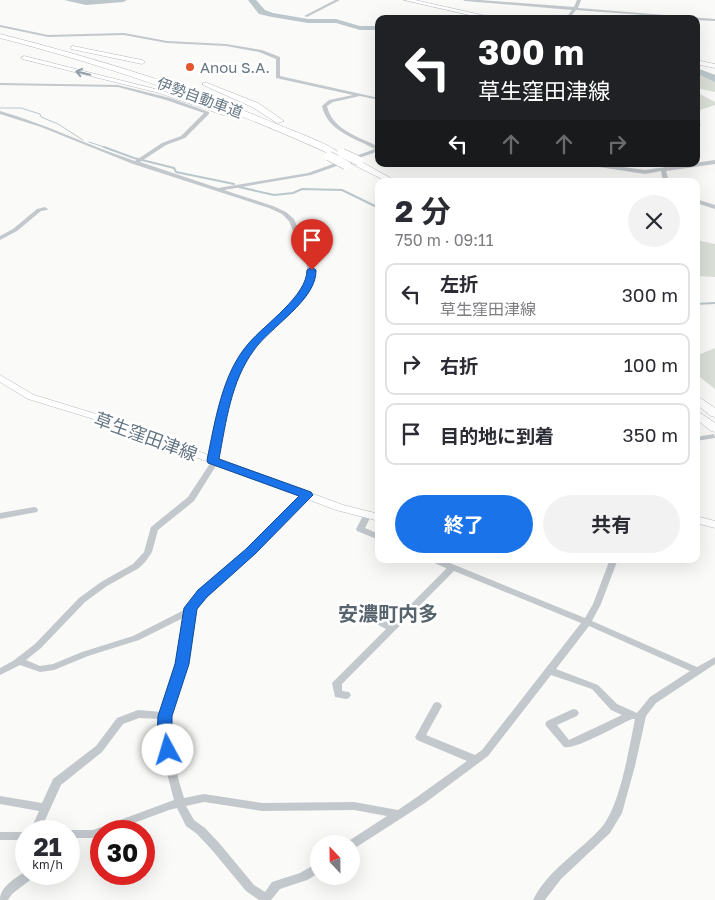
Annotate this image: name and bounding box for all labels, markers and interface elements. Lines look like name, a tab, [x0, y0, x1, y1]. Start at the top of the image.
text: 300 m	[478, 31, 584, 73]
icon: left	[395, 35, 460, 100]
place label: Anou S.A.	[200, 58, 270, 76]
marker: Anou S.A.	[184, 61, 196, 73]
one-way arrow	[75, 68, 91, 77]
street label: 伊勢自動車道	[155, 73, 245, 121]
text: 草生窪田津線	[478, 77, 610, 104]
icon: left	[444, 130, 472, 158]
icon: ahead	[497, 130, 525, 158]
icon: ahead	[550, 130, 578, 158]
icon: right	[603, 130, 631, 158]
text: 2 分	[395, 193, 451, 229]
button: close	[628, 195, 680, 247]
pin	[291, 219, 333, 270]
icon: arrive	[298, 226, 326, 254]
text: 750 m · 09:11	[395, 230, 494, 250]
text: 左折	[440, 272, 478, 295]
icon: left	[397, 280, 425, 308]
text: 300 m	[622, 283, 678, 306]
text: 草生窪田津線	[440, 299, 536, 319]
icon: right	[397, 350, 425, 378]
text: 100 m	[624, 353, 678, 376]
text: 右折	[440, 354, 478, 377]
street label: 草生窪田津線	[91, 407, 201, 465]
icon: arrive	[397, 420, 425, 448]
text: 350 m	[623, 423, 678, 446]
text: 目的地に到着	[440, 424, 554, 447]
button: 終了	[395, 495, 533, 553]
button: 共有	[543, 495, 680, 553]
district label: 安濃町内多	[338, 601, 438, 625]
position arrow	[141, 723, 193, 775]
speed limit sign: 30	[90, 820, 155, 885]
text: 21	[33, 831, 62, 862]
north arrow	[310, 835, 360, 885]
map controls	[310, 835, 360, 885]
text: km/h	[32, 857, 63, 872]

